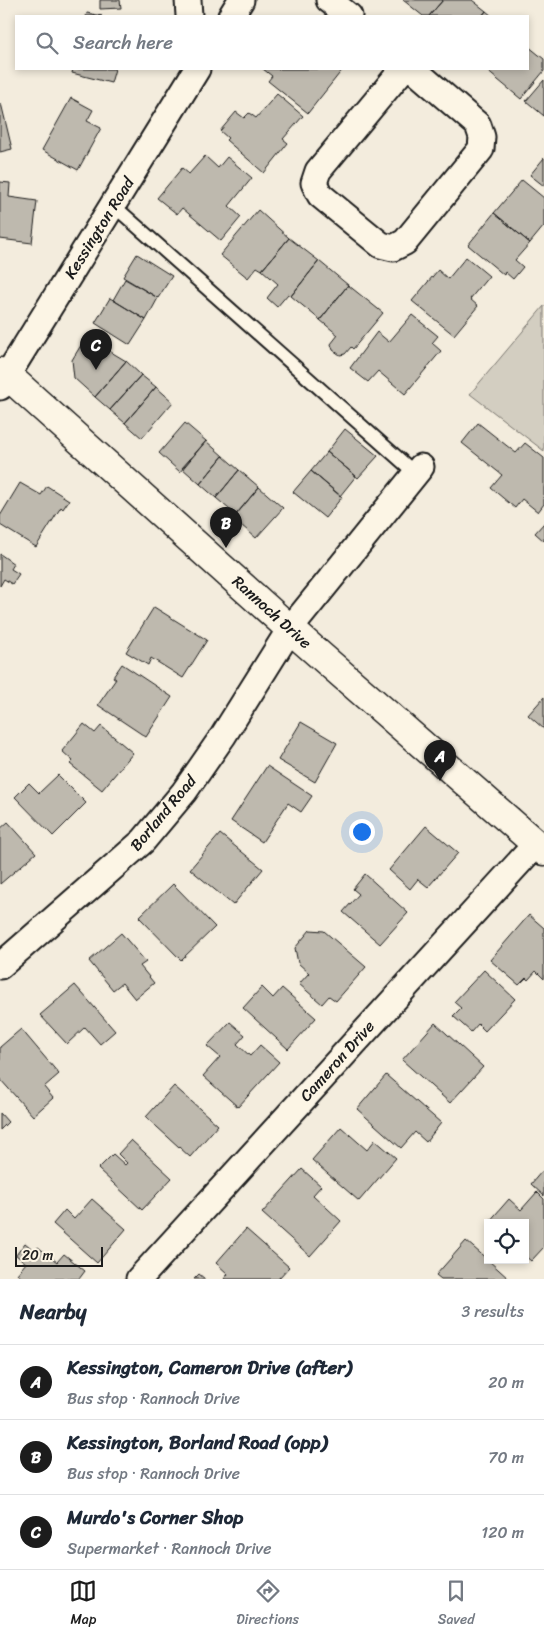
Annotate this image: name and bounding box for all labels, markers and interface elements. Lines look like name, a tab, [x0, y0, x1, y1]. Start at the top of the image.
search box	[15, 15, 529, 70]
text: Search here	[73, 26, 173, 59]
icon: search	[33, 29, 61, 57]
street label: Kessington Road	[56, 170, 143, 285]
pin: C	[80, 329, 112, 370]
pin: B	[210, 507, 242, 548]
street label: Rannoch Drive	[225, 568, 319, 656]
pin: A	[424, 740, 456, 781]
street label: Borland Road	[122, 767, 205, 858]
your location	[349, 819, 375, 845]
street label: Cameron Drive	[292, 1013, 382, 1109]
map controls	[484, 1219, 529, 1264]
button: locate	[484, 1219, 529, 1264]
text: 20 m	[22, 1243, 53, 1268]
scale bar	[15, 1244, 102, 1267]
text: Nearby	[20, 1293, 86, 1331]
text: 3 results	[461, 1297, 524, 1326]
text: Kessington, Cameron Drive (after)	[67, 1351, 352, 1384]
text: A	[31, 1368, 41, 1397]
text: 20 m	[488, 1368, 524, 1397]
text: Bus stop · Rannoch Drive	[67, 1384, 240, 1413]
text: Kessington, Borland Road (opp)	[67, 1426, 327, 1459]
text: B	[31, 1443, 41, 1472]
text: 70 m	[488, 1443, 524, 1472]
text: Bus stop · Rannoch Drive	[67, 1459, 240, 1488]
text: Murdo's Corner Shop	[67, 1501, 243, 1534]
text: C	[31, 1518, 41, 1547]
text: 120 m	[481, 1518, 524, 1547]
text: Supermarket · Rannoch Drive	[67, 1534, 271, 1563]
tab: Map	[69, 1577, 97, 1632]
tab: Directions	[236, 1577, 299, 1632]
tab: Saved	[438, 1577, 475, 1632]

